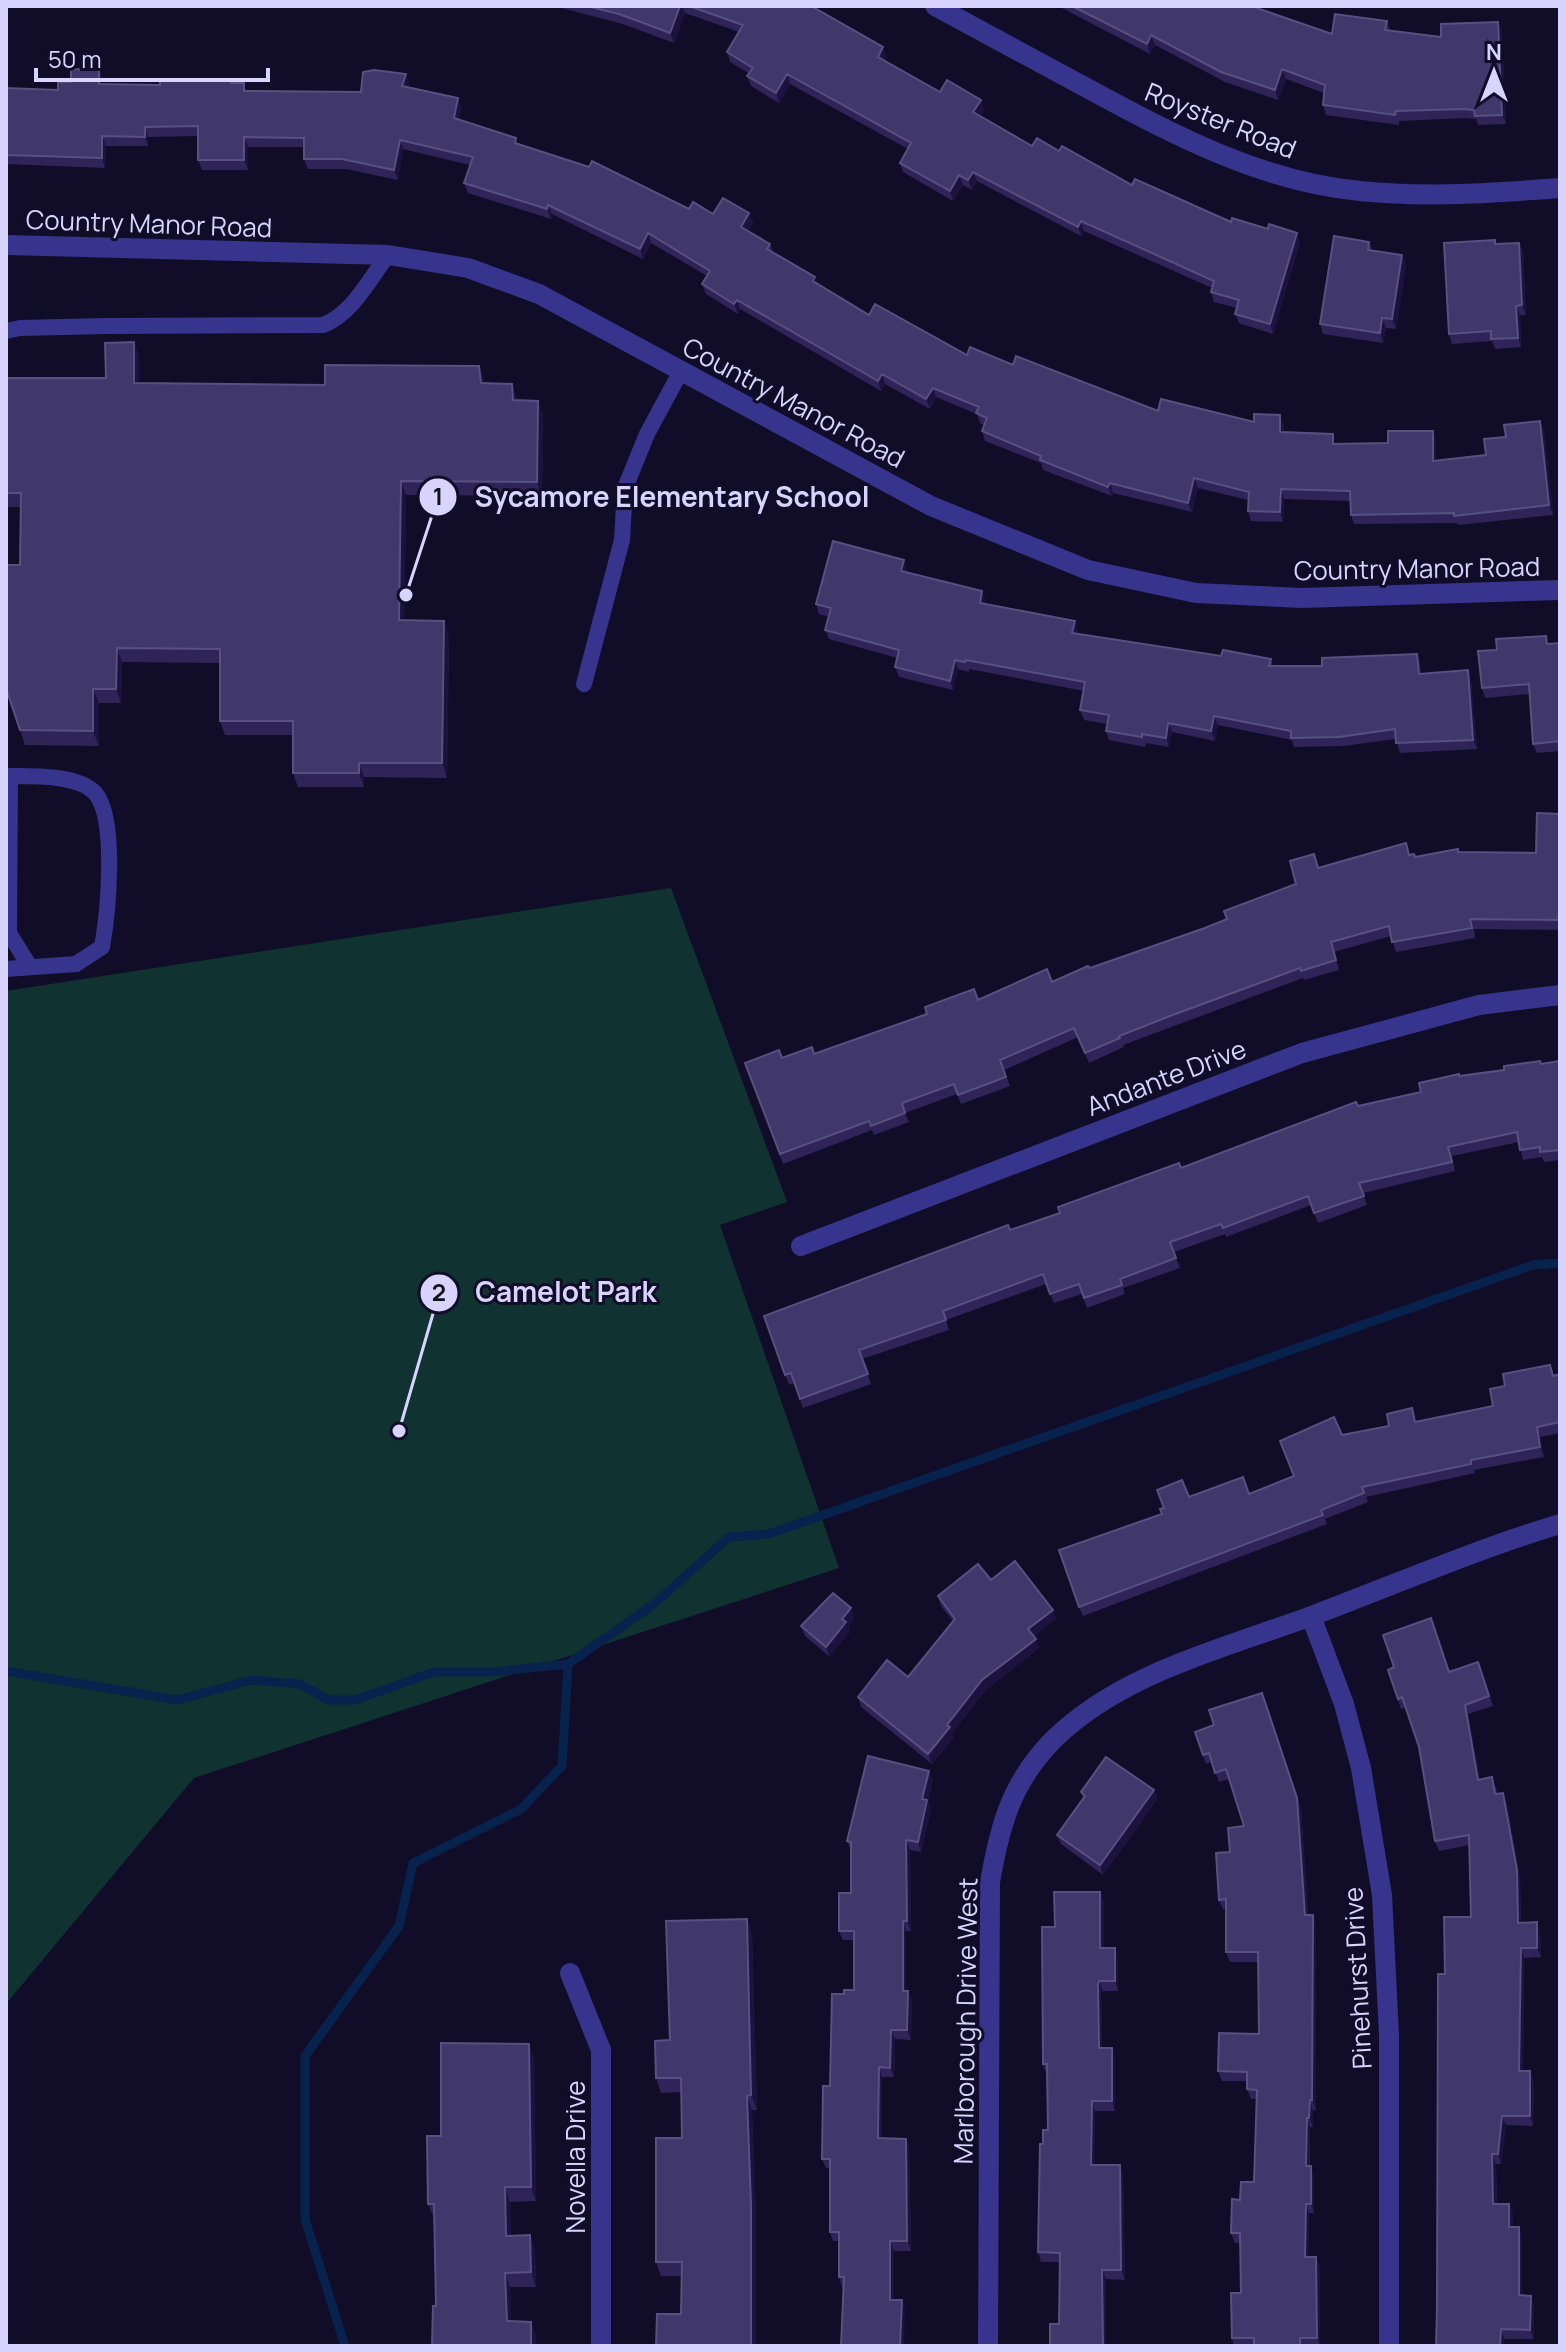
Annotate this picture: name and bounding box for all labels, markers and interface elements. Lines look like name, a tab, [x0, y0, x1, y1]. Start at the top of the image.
scale bar	[36, 32, 268, 82]
north arrow	[1454, 32, 1534, 112]
text: N	[1486, 37, 1502, 67]
text: 50 m	[48, 42, 102, 75]
street label: Royster Road	[1140, 73, 1302, 167]
street label: Country Manor Road	[25, 201, 273, 245]
street label: Country Manor Road	[677, 328, 911, 476]
callout: Sycamore Elementary School	[418, 471, 885, 523]
text: Sycamore Elementary School	[474, 477, 870, 515]
text: 1	[433, 479, 443, 512]
street label: Country Manor Road	[1293, 548, 1541, 588]
street label: Andante Drive	[1081, 1030, 1251, 1124]
callout: Camelot Park	[419, 1267, 672, 1319]
text: Camelot Park	[475, 1272, 658, 1310]
text: 2	[432, 1275, 446, 1308]
street label: Marlborough Drive West	[945, 1877, 985, 2165]
street label: Pinehurst Drive	[1334, 1886, 1380, 2070]
street label: Novella Drive	[557, 2080, 593, 2234]

